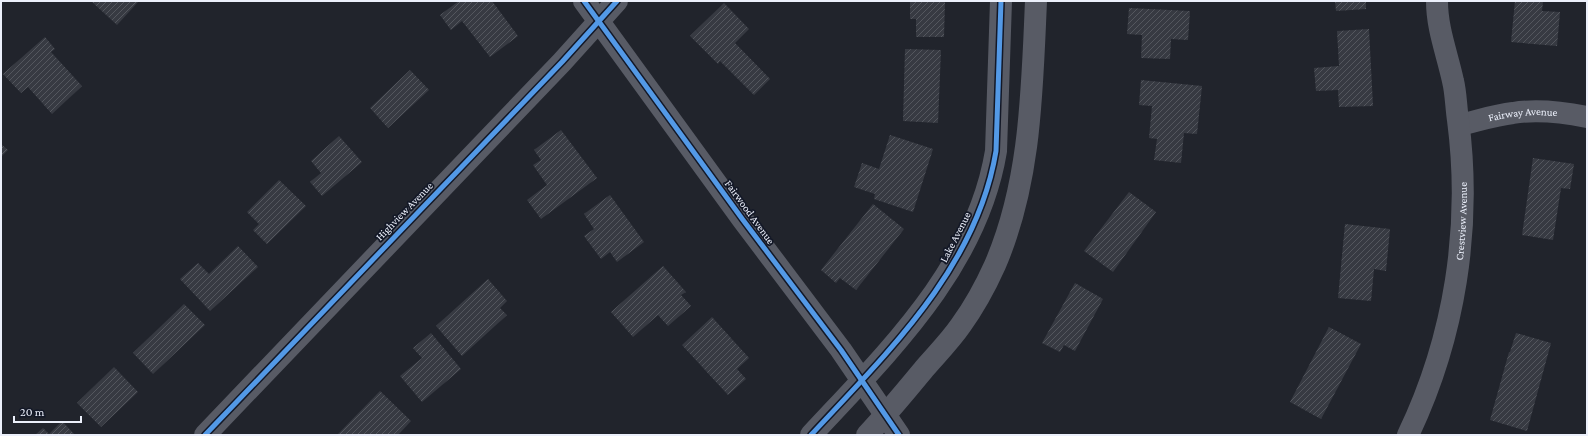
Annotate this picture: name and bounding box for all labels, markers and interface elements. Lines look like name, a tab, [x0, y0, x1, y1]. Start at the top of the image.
street label: Fairway Avenue	[1487, 105, 1558, 124]
street label: Fairwood Avenue	[723, 178, 777, 246]
street label: Highview Avenue	[373, 179, 436, 243]
street label: Crestview Avenue	[1453, 182, 1469, 261]
street label: Lake Avenue	[937, 210, 973, 264]
scale bar	[14, 398, 81, 424]
text: 20 m	[20, 405, 45, 419]

